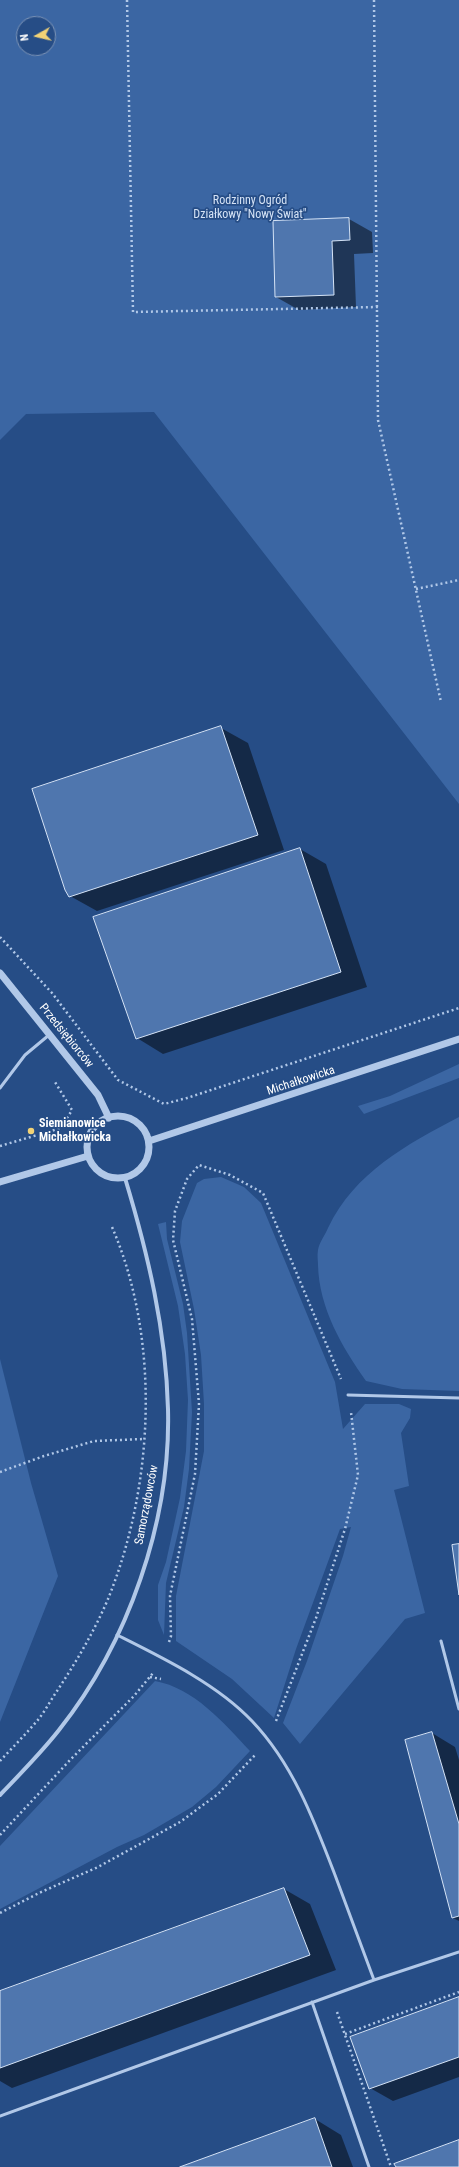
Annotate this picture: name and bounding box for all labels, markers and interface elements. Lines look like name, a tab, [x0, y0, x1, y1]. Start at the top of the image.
north arrow	[16, 16, 56, 56]
text: N	[18, 33, 32, 42]
park label: Rodzinny Ogród Działkowy "Nowy Świat"	[193, 194, 307, 222]
street label: Przedsiębiorców	[36, 1001, 96, 1071]
street label: Michałkowicka	[265, 1063, 337, 1099]
place label: Siemianowice Michałkowicka	[39, 1117, 111, 1145]
marker: Siemianowice Michałkowicka	[26, 1126, 36, 1136]
street label: Samorządowców	[132, 1464, 162, 1546]

